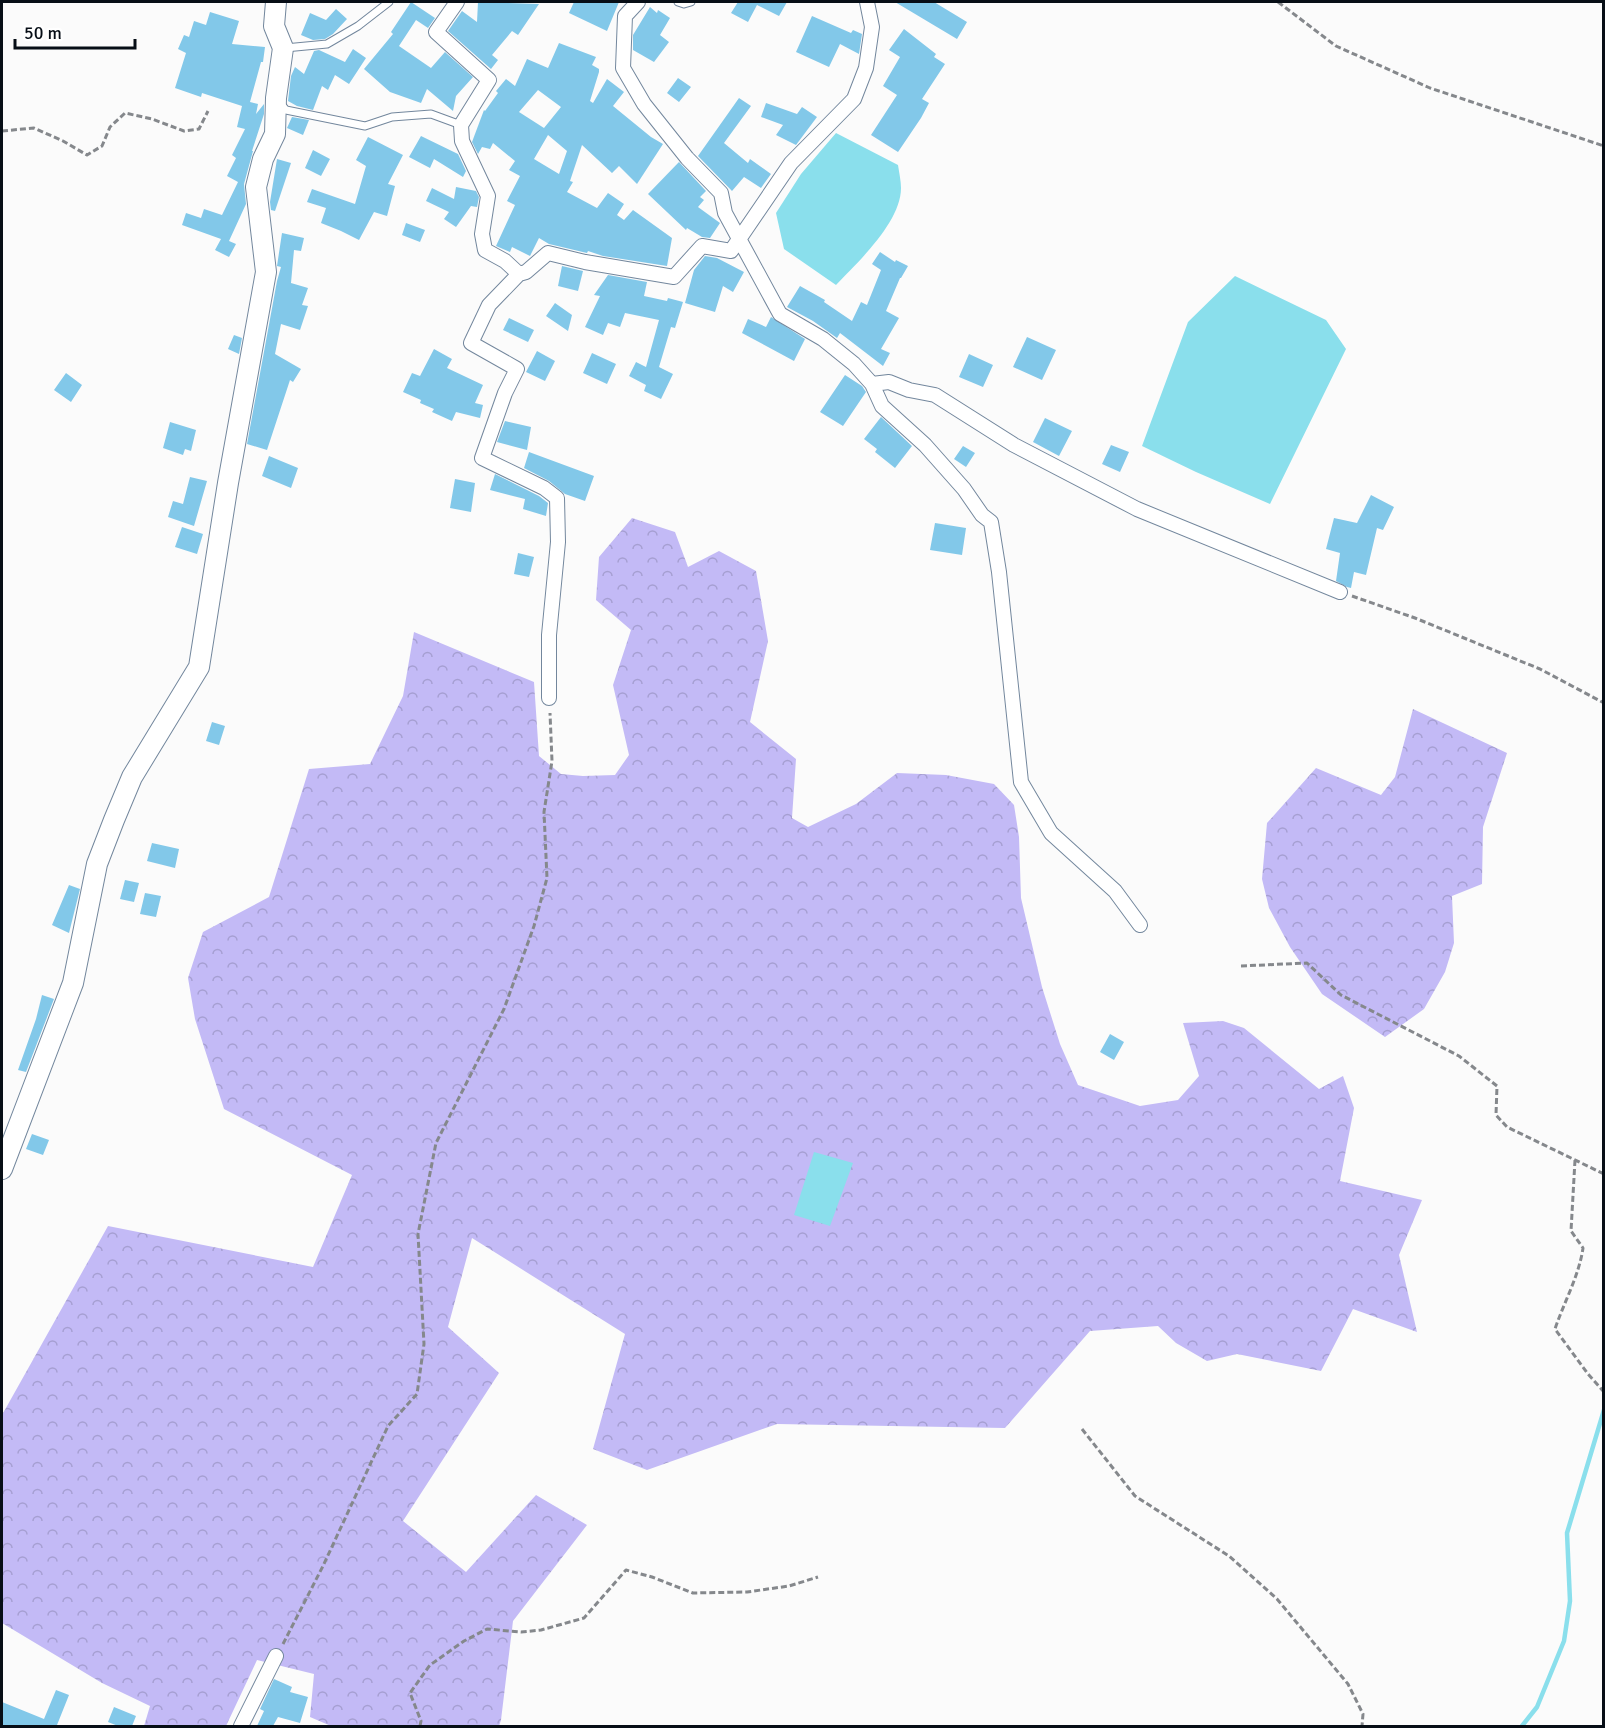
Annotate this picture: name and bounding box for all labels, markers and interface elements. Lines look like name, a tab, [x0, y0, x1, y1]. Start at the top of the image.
scale bar	[15, 12, 135, 50]
text: 50 m	[24, 22, 62, 44]

